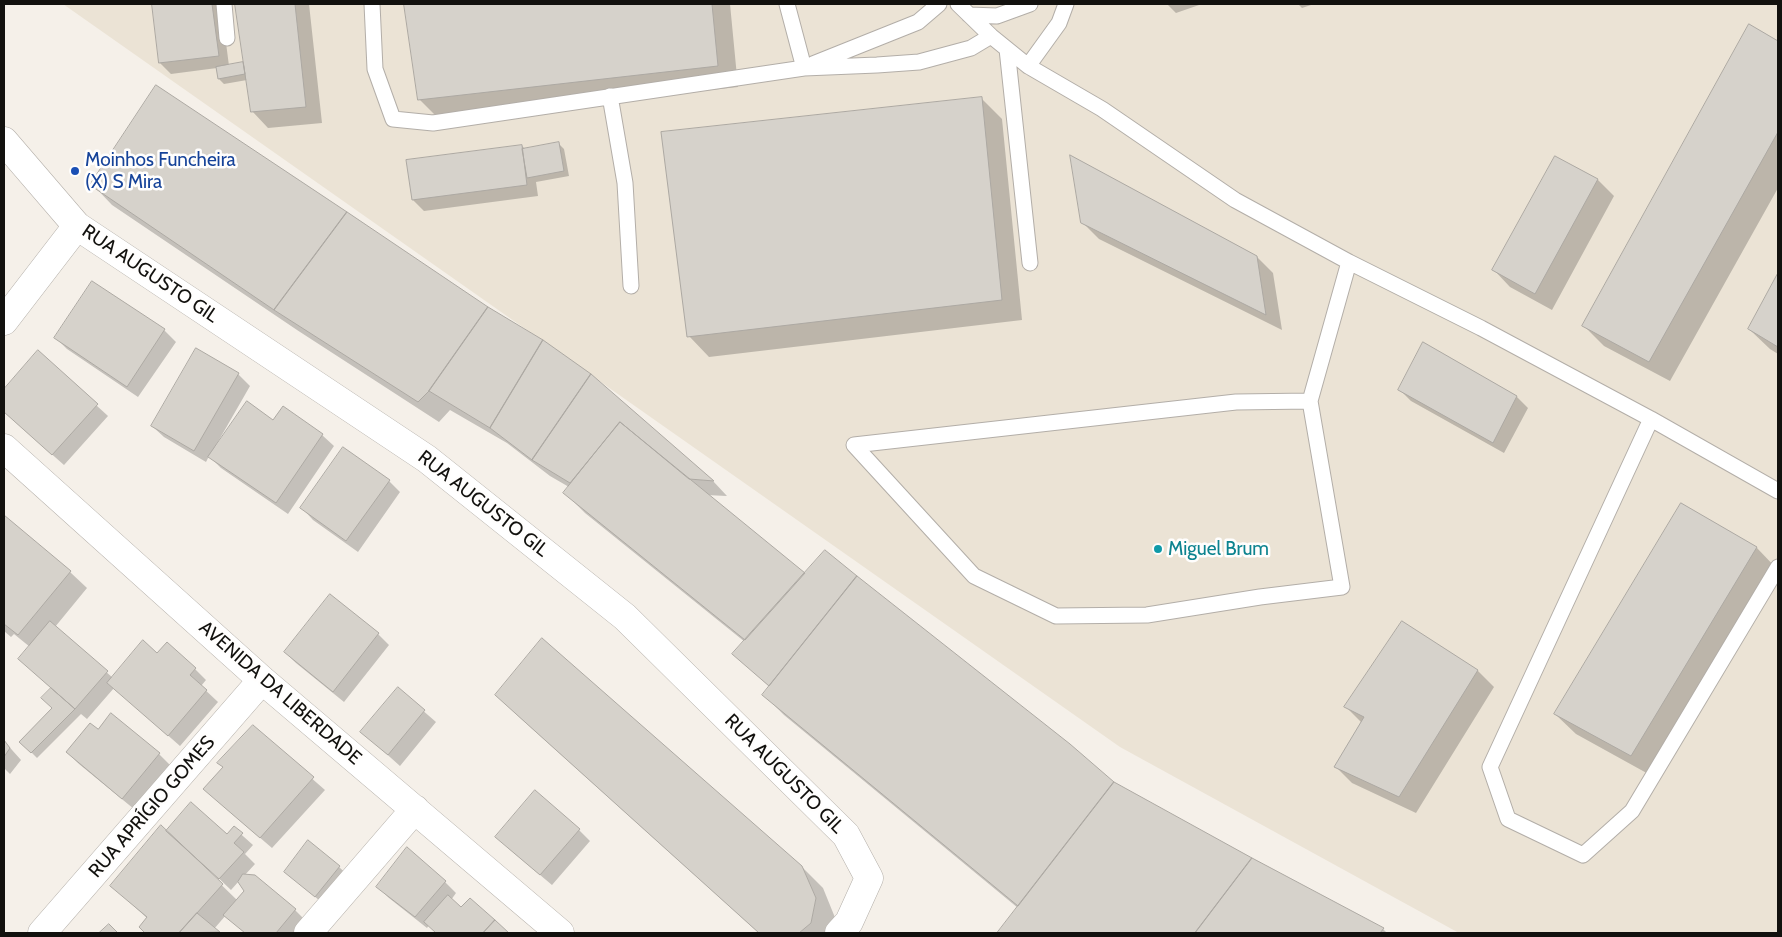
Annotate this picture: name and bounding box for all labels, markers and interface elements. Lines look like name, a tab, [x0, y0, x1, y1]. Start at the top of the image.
place label: Moinhos Funcheira (X) S Mira	[85, 149, 236, 193]
marker: Moinhos Funcheira (X) S Mira	[69, 165, 81, 177]
street label: RUA AUGUSTO GIL	[78, 220, 222, 328]
street label: RUA AUGUSTO GIL	[413, 446, 553, 562]
place label: Miguel Brum	[1168, 538, 1269, 560]
marker: Miguel Brum	[1152, 543, 1164, 555]
street label: AVENIDA DA LIBERDADE	[194, 616, 366, 770]
street label: RUA AUGUSTO GIL	[720, 710, 848, 838]
street label: RUA APRÍGIO GOMES	[84, 731, 220, 883]

